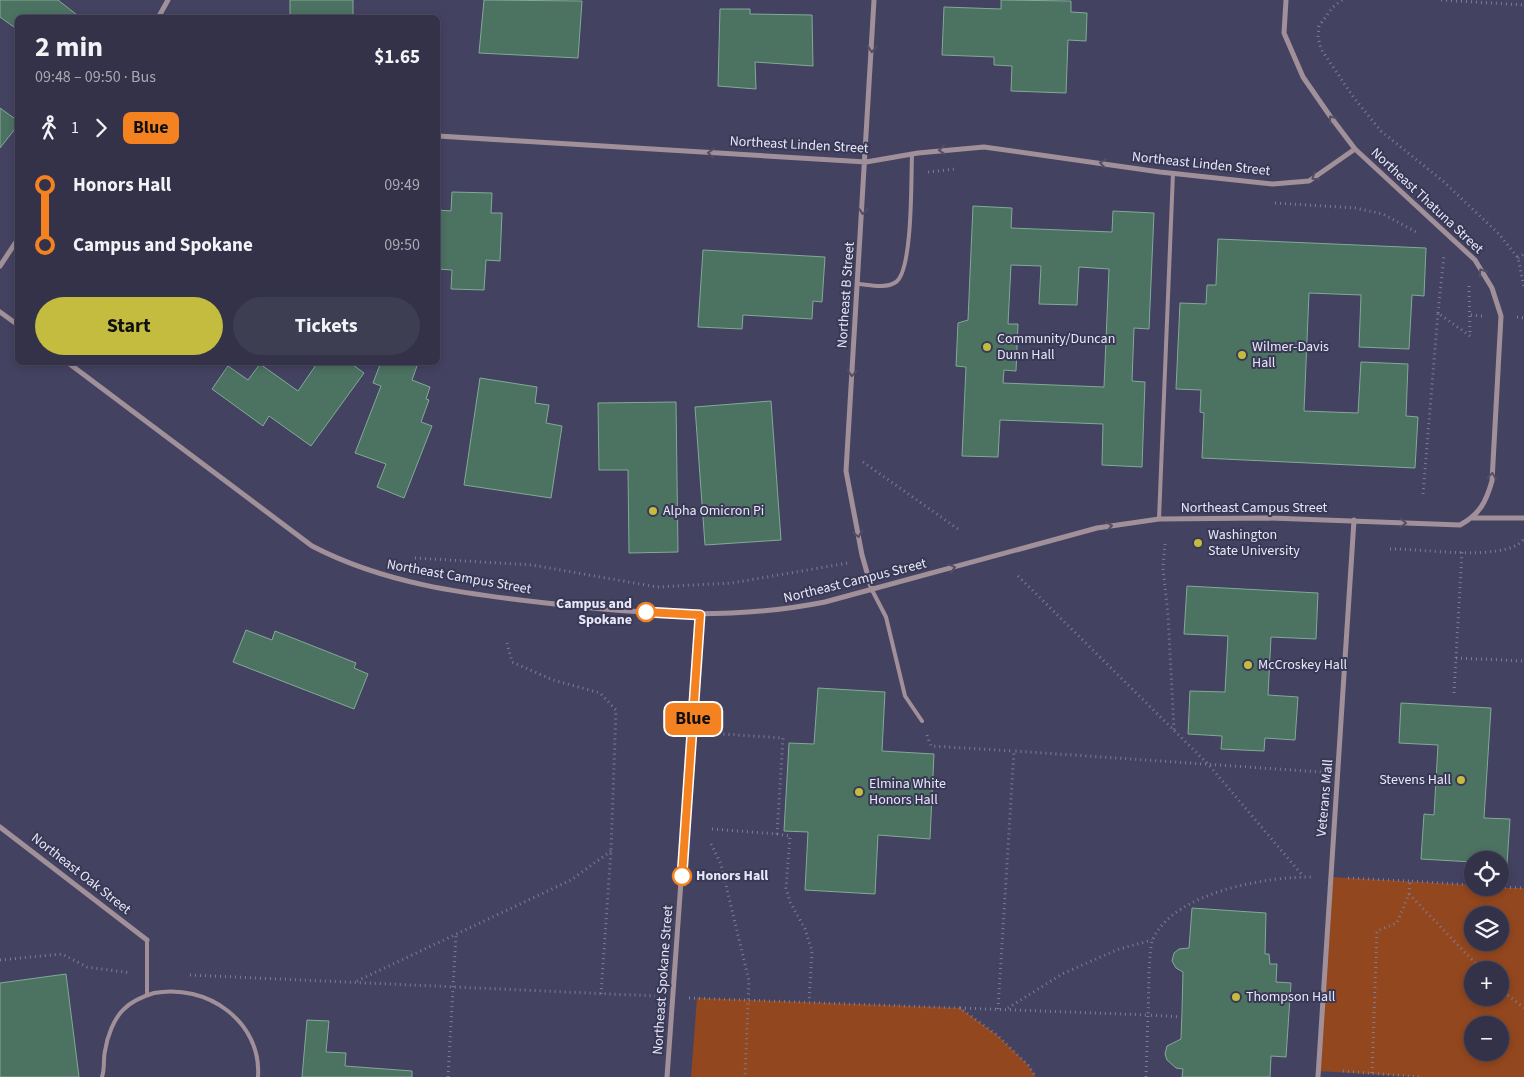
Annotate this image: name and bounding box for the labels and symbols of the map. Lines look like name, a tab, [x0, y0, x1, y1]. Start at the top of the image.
one-way arrow	[866, 45, 877, 53]
one-way arrow	[1329, 115, 1338, 125]
street label: Northeast Linden Street	[729, 131, 869, 159]
street label: Northeast Thatuna Street	[1366, 143, 1488, 259]
one-way arrow	[938, 145, 946, 156]
one-way arrow	[706, 147, 714, 158]
street label: Northeast Linden Street	[1131, 147, 1271, 181]
one-way arrow	[1099, 159, 1107, 169]
one-way arrow	[1312, 171, 1321, 180]
one-way arrow	[858, 207, 869, 215]
street label: Northeast B Street	[832, 241, 860, 349]
one-way arrow	[1479, 268, 1489, 277]
place label: Community/Duncan Dunn Hall	[997, 329, 1115, 365]
place label: Wilmer-Davis Hall	[1252, 337, 1329, 373]
marker: Community/Duncan Dunn Hall	[981, 341, 993, 353]
marker: Wilmer-Davis Hall	[1236, 349, 1248, 361]
one-way arrow	[847, 369, 858, 377]
one-way arrow	[1486, 472, 1497, 480]
street label: Northeast Campus Street	[1181, 498, 1328, 518]
place label: Alpha Omicron Pi	[663, 501, 764, 521]
marker: Alpha Omicron Pi	[647, 505, 659, 517]
one-way arrow	[1399, 517, 1407, 528]
one-way arrow	[1106, 521, 1114, 532]
place label: Washington State University	[1208, 525, 1300, 561]
one-way arrow	[852, 530, 863, 539]
marker: Washington State University	[1192, 537, 1204, 549]
street label: Northeast Campus Street	[385, 554, 533, 600]
street label: Northeast Campus Street	[781, 554, 929, 608]
one-way arrow	[948, 563, 956, 573]
place label: Campus and Spokane	[556, 594, 632, 630]
marker: Campus and Spokane	[636, 602, 656, 622]
place label: McCroskey Hall	[1258, 655, 1347, 675]
marker: McCroskey Hall	[1242, 659, 1254, 671]
line badge: Blue	[658, 703, 728, 735]
street label: Veterans Mall	[1312, 758, 1338, 838]
place label: Stevens Hall	[1379, 770, 1451, 790]
place label: Elmina White Honors Hall	[869, 774, 946, 810]
marker: Stevens Hall	[1455, 774, 1467, 786]
marker: Elmina White Honors Hall	[853, 786, 865, 798]
street label: Northeast Oak Street	[27, 829, 135, 920]
marker: Honors Hall	[672, 866, 692, 886]
place label: Honors Hall	[696, 866, 768, 886]
street label: Northeast Spokane Street	[648, 904, 678, 1055]
place label: Thompson Hall	[1246, 987, 1336, 1007]
marker: Thompson Hall	[1230, 991, 1242, 1003]

